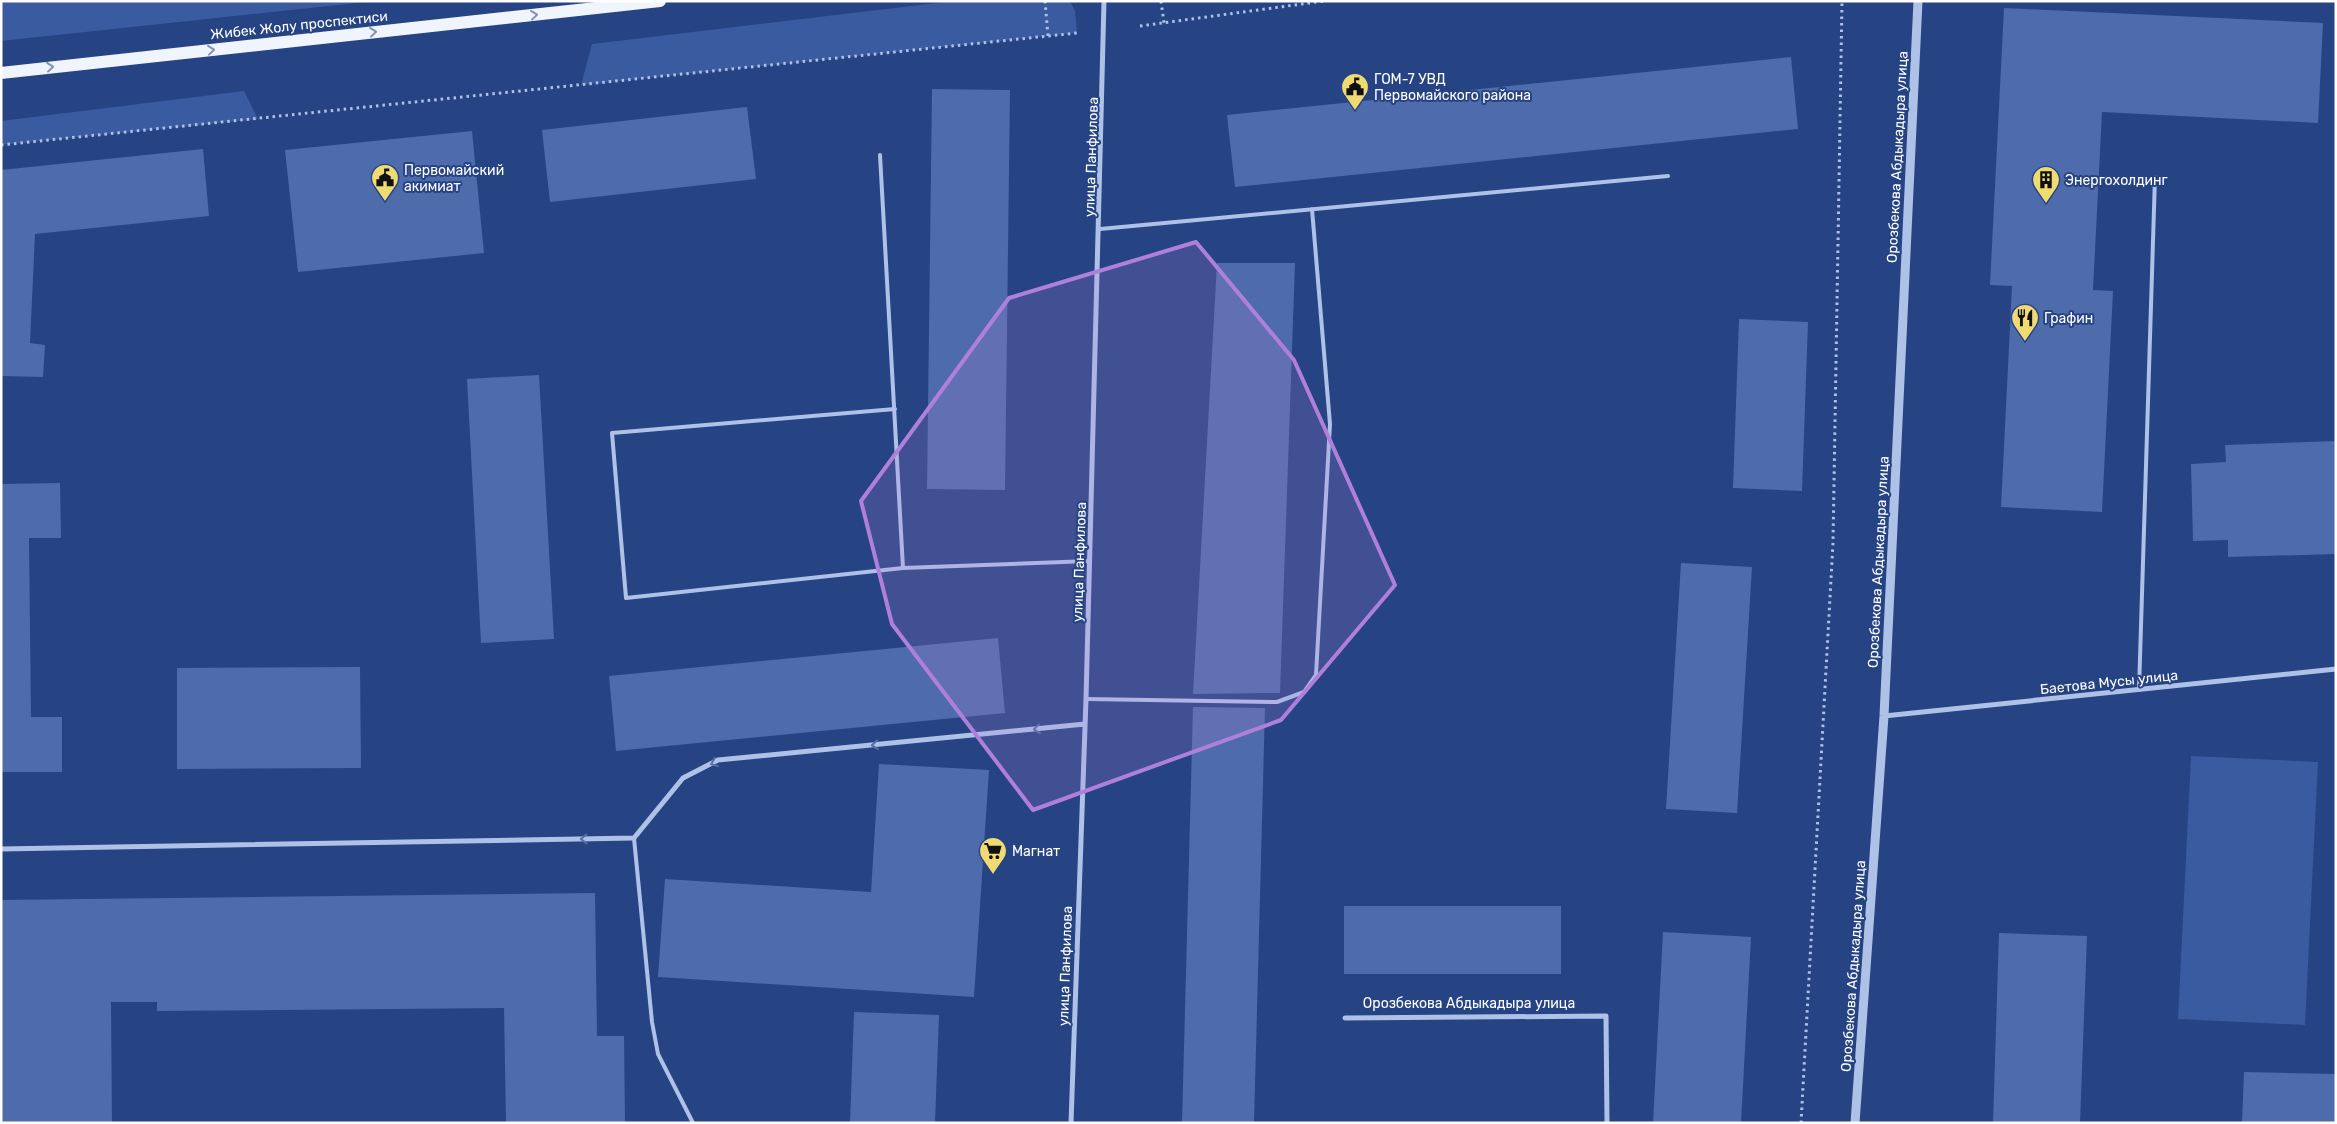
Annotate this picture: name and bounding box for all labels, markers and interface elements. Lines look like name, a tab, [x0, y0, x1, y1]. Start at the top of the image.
street label: Жибек Жолу проспектиси	[210, 8, 389, 43]
one-way arrow	[531, 10, 539, 21]
one-way arrow	[369, 27, 377, 38]
one-way arrow	[208, 45, 216, 56]
street label: Орозбекова Абдыкадыра улица	[1883, 51, 1912, 264]
one-way arrow	[46, 62, 54, 73]
place label: ГОМ-7 УВД Первомайского района	[1374, 71, 1531, 104]
public building icon: ГОМ-7 УВД Первомайского района	[1340, 72, 1370, 111]
street label: улица Панфилова	[1081, 97, 1102, 217]
place label: Первомайский акимиат	[404, 162, 504, 195]
public building icon: Первомайский акимиат	[370, 163, 400, 202]
building icon: Энергохолдинг	[2031, 165, 2061, 204]
place label: Энергохолдинг	[2065, 172, 2168, 189]
restaurant icon: Графин	[2010, 303, 2040, 342]
place label: Графин	[2044, 310, 2093, 327]
street label: Орозбекова Абдыкадыра улица	[1864, 456, 1893, 669]
street label: улица Панфилова	[1069, 502, 1090, 622]
street label: Баетова Мусы улица	[2039, 667, 2179, 698]
one-way arrow	[1032, 723, 1040, 734]
one-way arrow	[871, 739, 879, 750]
one-way arrow	[710, 757, 719, 767]
one-way arrow	[579, 834, 587, 844]
supermarket icon: Магнат	[978, 836, 1008, 875]
place label: Магнат	[1012, 843, 1060, 860]
street label: Орозбекова Абдыкадыра улица	[1838, 860, 1869, 1073]
street label: улица Панфилова	[1055, 906, 1076, 1026]
street label: Орозбекова Абдыкадыра улица	[1363, 995, 1575, 1012]

